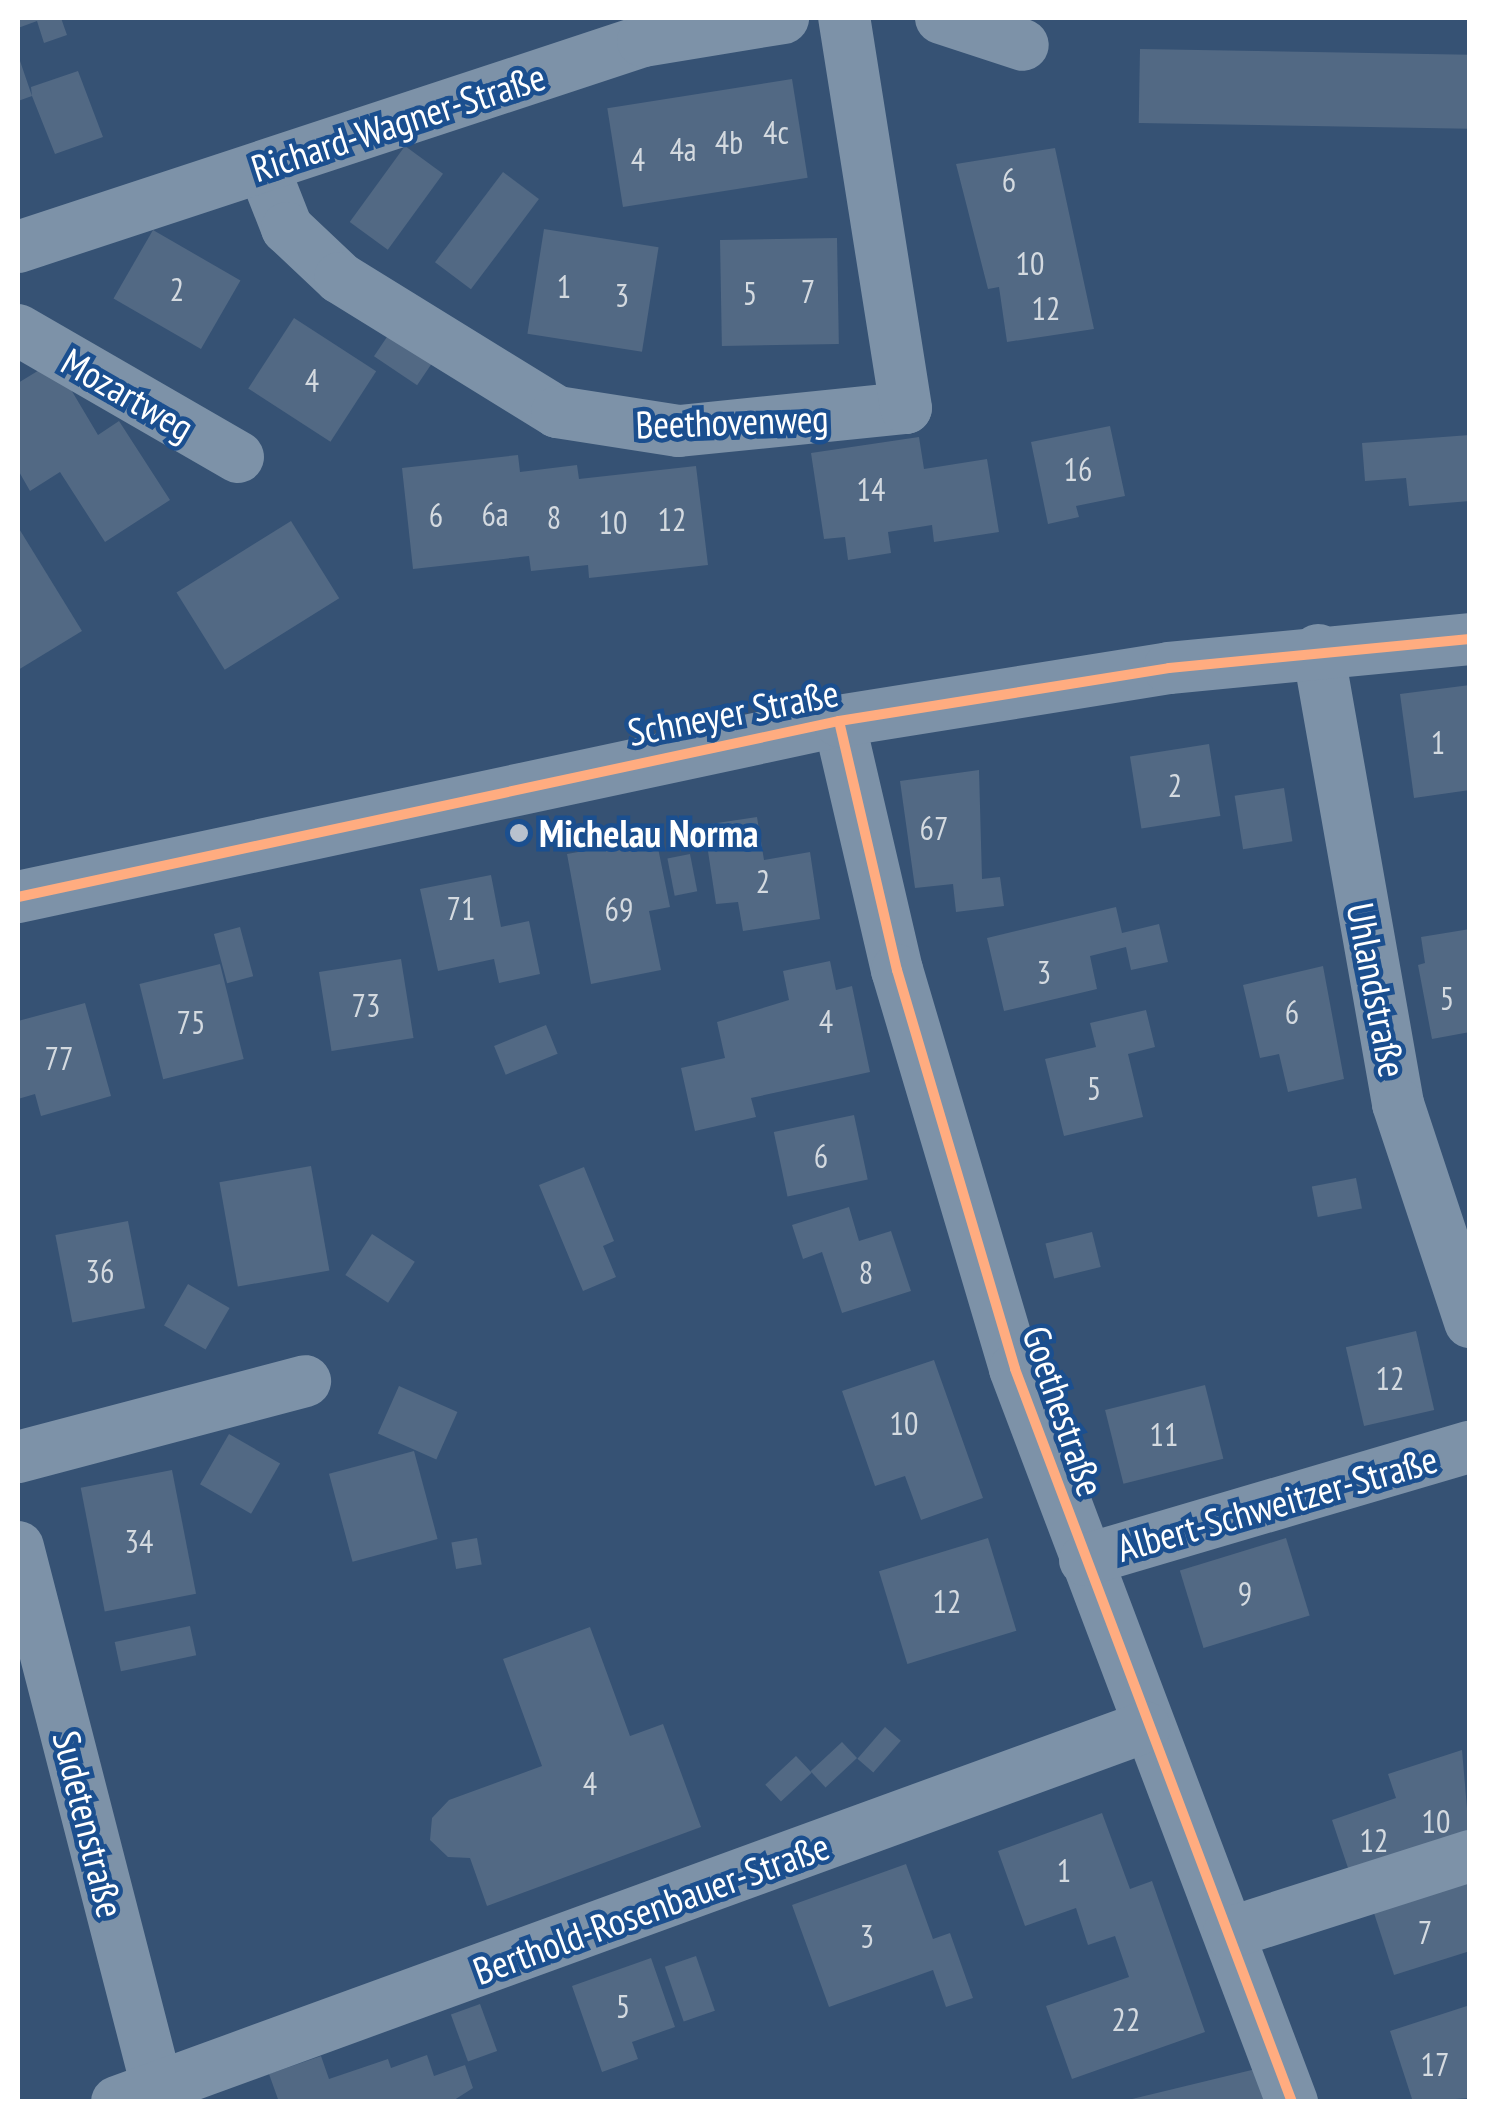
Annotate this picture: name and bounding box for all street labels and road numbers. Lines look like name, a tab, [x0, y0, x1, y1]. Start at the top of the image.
street label: Richard-Wagner-Straße	[245, 53, 551, 191]
street label: Mozartweg	[54, 338, 202, 450]
street label: Beethovenweg	[635, 395, 829, 447]
street label: Schneyer Straße	[624, 669, 842, 755]
street label: Uhlandstraße	[1338, 899, 1416, 1081]
street label: Goethestraße	[1014, 1320, 1114, 1502]
street label: Albert-Schweitzer-Straße	[1112, 1435, 1442, 1571]
street label: Sudetenstraße	[44, 1726, 134, 1922]
street label: Berthold-Rosenbauer-Straße	[467, 1822, 835, 1994]

